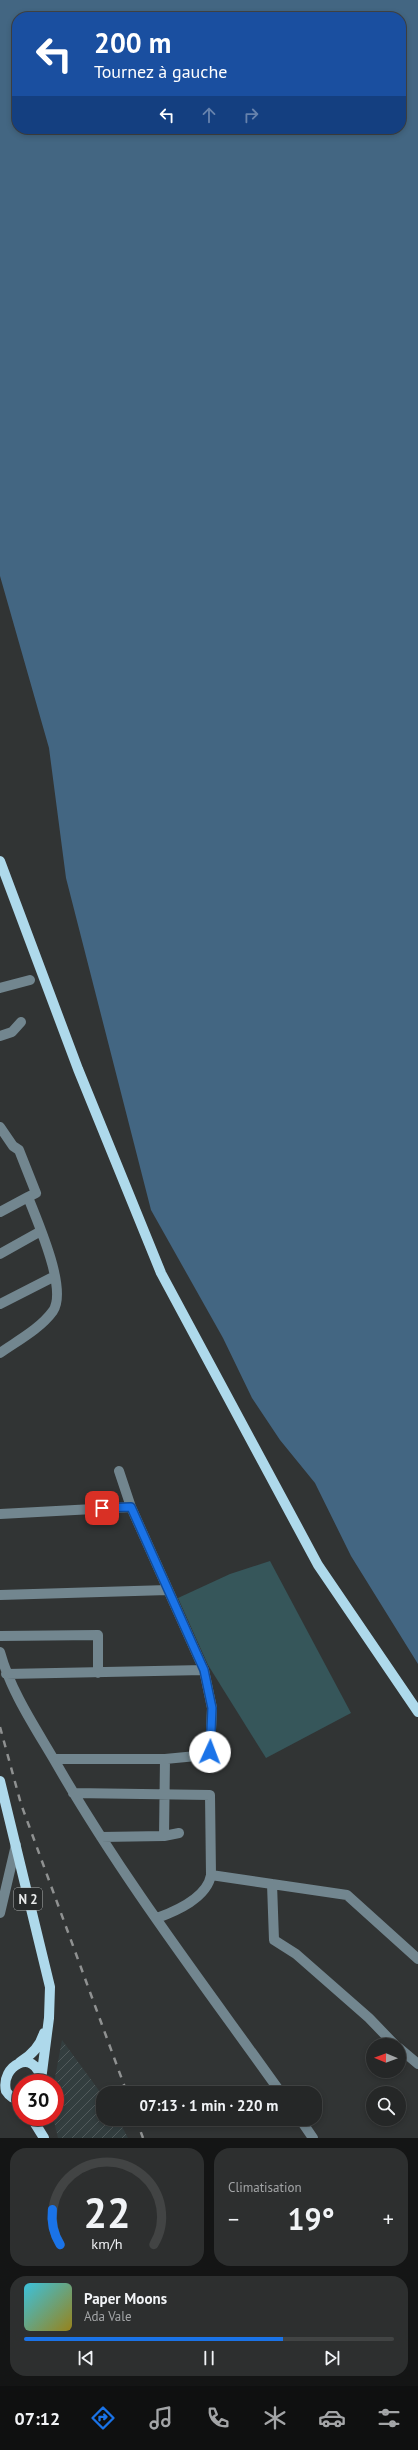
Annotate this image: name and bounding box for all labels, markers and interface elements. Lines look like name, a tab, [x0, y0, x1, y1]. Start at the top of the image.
text: 200 m	[94, 24, 171, 61]
icon: left	[28, 28, 80, 80]
text: Tournez à gauche	[94, 60, 227, 83]
icon: left	[156, 104, 178, 126]
icon: ahead	[198, 104, 220, 126]
icon: right	[240, 104, 262, 126]
pin	[85, 1491, 119, 1525]
icon: arrive	[91, 1497, 113, 1519]
position arrow	[189, 1731, 231, 1773]
road number: N 2	[14, 1888, 42, 1910]
north arrow	[366, 2038, 406, 2078]
map controls	[366, 2038, 406, 2126]
speed limit sign: 30	[12, 2074, 64, 2126]
button: search	[366, 2086, 406, 2126]
text: 07:13 · 1 min · 220 m	[140, 2096, 278, 2115]
text: Climatisation	[228, 2179, 302, 2196]
text: 22	[83, 2186, 131, 2239]
text: 19°	[287, 2199, 335, 2238]
text: −	[228, 2205, 239, 2233]
text: +	[383, 2205, 394, 2233]
text: km/h	[91, 2234, 123, 2253]
text: Paper Moons	[84, 2289, 167, 2308]
text: Ada Vale	[84, 2308, 132, 2325]
icon: previous	[75, 2347, 97, 2369]
icon: pause	[198, 2347, 220, 2369]
icon: next	[321, 2347, 343, 2369]
icon: directions	[89, 2404, 117, 2432]
icon: music	[147, 2404, 175, 2432]
icon: phone	[204, 2404, 232, 2432]
icon: climate	[261, 2404, 289, 2432]
icon: car	[318, 2404, 346, 2432]
icon: filters	[375, 2404, 403, 2432]
text: 07:12	[15, 2407, 60, 2430]

